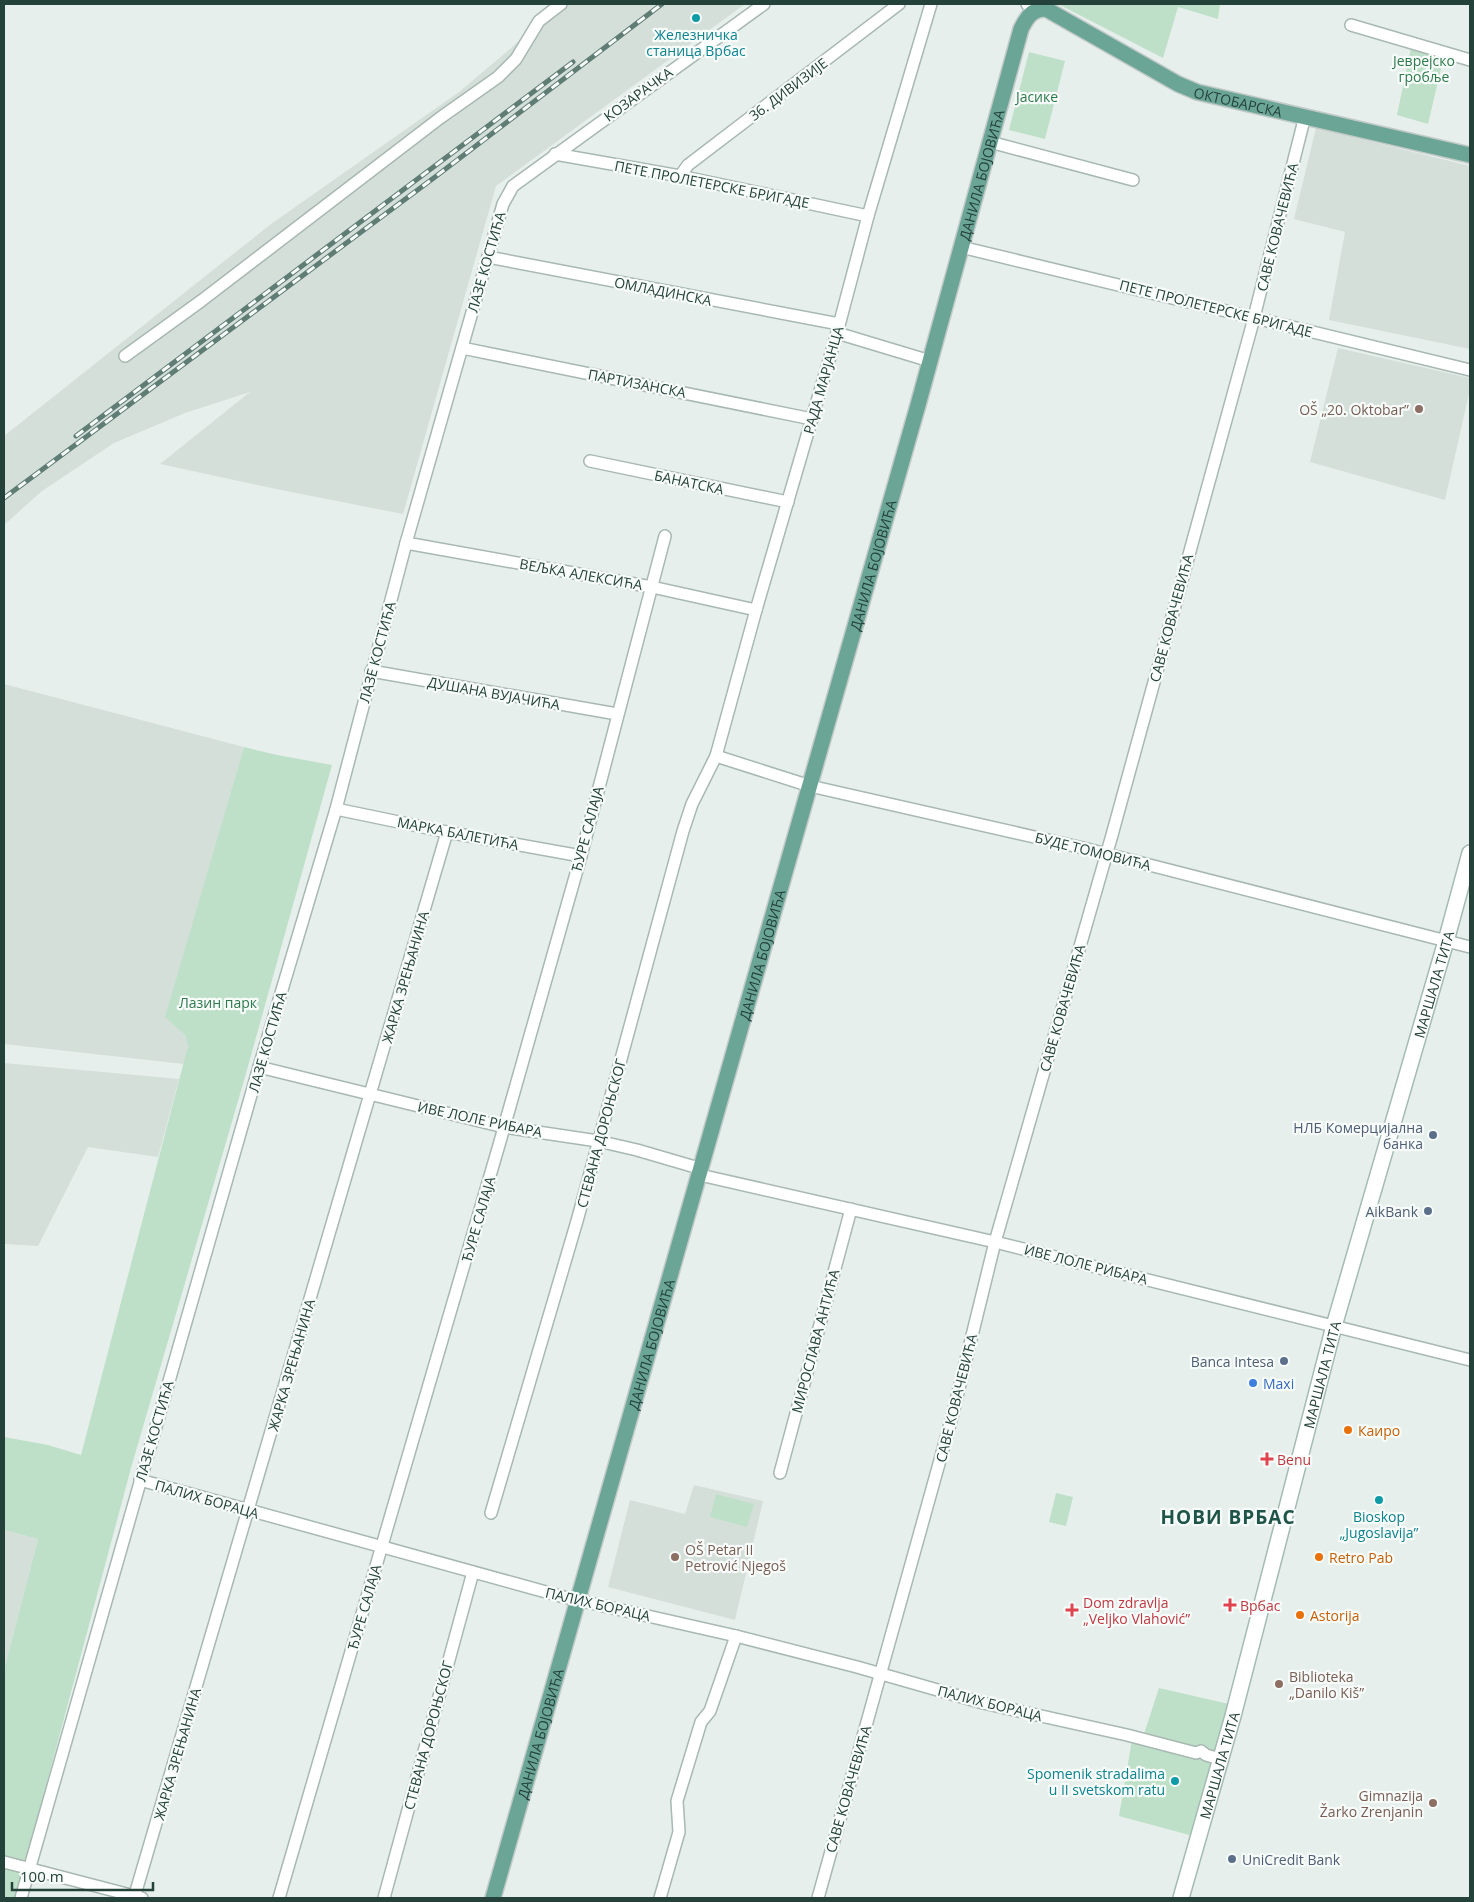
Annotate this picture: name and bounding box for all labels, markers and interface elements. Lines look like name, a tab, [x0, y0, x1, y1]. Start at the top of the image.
marker: Железничка станица Врбас	[690, 12, 702, 24]
place label: Железничка станица Врбас	[646, 25, 746, 60]
park label: Јеврејско гробље	[1391, 51, 1455, 86]
street label: 36. ДИВИЗИЈЕ	[745, 53, 831, 125]
street label: КОЗАРАЧКА	[600, 62, 676, 125]
street label: ОКТОБАРСКА	[1192, 82, 1284, 121]
park label: Јасике	[1014, 87, 1058, 106]
street label: ДАНИЛА БОЈОВИЋА	[954, 107, 1008, 242]
street label: ПЕТЕ ПРОЛЕТЕРСКЕ БРИГАДЕ	[613, 156, 811, 212]
street label: САВЕ КОВАЧЕВИЋА	[1252, 161, 1302, 293]
street label: ЛАЗЕ КОСТИЋА	[463, 209, 510, 315]
street label: ОМЛАДИНСКА	[613, 272, 714, 310]
street label: ПЕТЕ ПРОЛЕТЕРСКЕ БРИГАДЕ	[1118, 275, 1314, 341]
street label: РАДА МАРЈАНЦА	[799, 324, 848, 436]
street label: ПАРТИЗАНСКА	[586, 364, 688, 402]
place label: OŠ „20. Oktobar”	[1299, 400, 1409, 419]
marker: OŠ „20. Oktobar”	[1413, 403, 1425, 415]
street label: БАНАТСКА	[653, 465, 726, 499]
street label: ДАНИЛА БОЈОВИЋА	[845, 497, 900, 632]
street label: САВЕ КОВАЧЕВИЋА	[1145, 552, 1197, 684]
street label: ВЕЉКА АЛЕКСИЋА	[518, 554, 644, 594]
street label: ЛАЗЕ КОСТИЋА	[354, 599, 400, 705]
street label: ДУШАНА ВУЈАЧИЋА	[426, 672, 562, 714]
street label: ЂУРЕ САЛАЈА	[566, 784, 608, 874]
street label: МАРКА БАЛЕТИЋА	[396, 812, 521, 854]
street label: БУДЕ ТОМОВИЋА	[1033, 827, 1153, 875]
street label: ДАНИЛА БОЈОВИЋА	[734, 887, 789, 1022]
street label: ЖАРКА ЗРЕЊАНИНА	[377, 908, 433, 1045]
street label: МАРШАЛА ТИТА	[1409, 929, 1458, 1040]
street label: САВЕ КОВАЧЕВИЋА	[1035, 942, 1089, 1074]
street label: ЛАЗЕ КОСТИЋА	[244, 989, 291, 1095]
park label: Лазин парк	[179, 993, 258, 1012]
street label: СТЕВАНА ДОРОЊСКОГ	[572, 1056, 630, 1210]
street label: ИВЕ ЛОЛЕ РИБАРА	[416, 1097, 544, 1142]
place label: НЛБ Комерцијална банка	[1293, 1118, 1423, 1153]
marker: НЛБ Комерцијална банка	[1427, 1129, 1439, 1141]
street label: ЂУРЕ САЛАЈА	[457, 1174, 499, 1264]
place label: AikBank	[1365, 1202, 1419, 1221]
marker: AikBank	[1422, 1205, 1434, 1217]
street label: ИВЕ ЛОЛЕ РИБАРА	[1022, 1239, 1150, 1289]
street label: МИРОСЛАВА АНТИЋА	[787, 1267, 843, 1415]
street label: ДАНИЛА БОЈОВИЋА	[623, 1276, 678, 1411]
street label: ЖАРКА ЗРЕЊАНИНА	[263, 1296, 319, 1433]
street label: МАРШАЛА ТИТА	[1298, 1318, 1345, 1430]
street label: САВЕ КОВАЧЕВИЋА	[931, 1332, 981, 1464]
place label: Banca Intesa	[1191, 1352, 1274, 1371]
marker: Banca Intesa	[1278, 1355, 1290, 1367]
place label: Maxi	[1263, 1374, 1294, 1393]
marker: Maxi	[1247, 1377, 1259, 1389]
street label: ЛАЗЕ КОСТИЋА	[131, 1378, 178, 1484]
place label: Каиро	[1358, 1421, 1400, 1440]
marker: Каиро	[1342, 1424, 1354, 1436]
place label: Benu	[1277, 1450, 1311, 1469]
marker: Benu	[1261, 1453, 1273, 1465]
street label: ПАЛИХ БОРАЦА	[153, 1475, 261, 1523]
marker: Bioskop „Jugoslavija”	[1373, 1494, 1385, 1506]
district label: НОВИ ВРБАС	[1160, 1504, 1296, 1530]
place label: Bioskop „Jugoslavija”	[1340, 1507, 1419, 1542]
place label: OŠ Petar II Petrović Njegoš	[685, 1540, 786, 1575]
place label: Retro Pab	[1329, 1548, 1393, 1567]
marker: OŠ Petar II Petrović Njegoš	[669, 1551, 681, 1563]
marker: Retro Pab	[1313, 1551, 1325, 1563]
street label: ЂУРЕ САЛАЈА	[343, 1562, 385, 1652]
street label: ПАЛИХ БОРАЦА	[544, 1583, 652, 1625]
place label: Dom zdravlja „Veljko Vlahović”	[1083, 1593, 1190, 1628]
place label: Врбас	[1240, 1596, 1281, 1615]
marker: Врбас	[1224, 1599, 1236, 1611]
marker: Dom zdravlja „Veljko Vlahović”	[1065, 1603, 1079, 1617]
place label: Astorija	[1310, 1606, 1360, 1625]
marker: Astorija	[1294, 1609, 1306, 1621]
street label: СТЕВАНА ДОРОЊСКОГ	[399, 1658, 457, 1812]
street label: ДАНИЛА БОЈОВИЋА	[512, 1666, 567, 1801]
place label: Biblioteka „Danilo Kiš”	[1289, 1667, 1364, 1702]
marker: Biblioteka „Danilo Kiš”	[1273, 1678, 1285, 1690]
street label: ПАЛИХ БОРАЦА	[936, 1681, 1044, 1725]
street label: ЖАРКА ЗРЕЊАНИНА	[149, 1685, 205, 1822]
street label: МАРШАЛА ТИТА	[1195, 1709, 1243, 1821]
street label: САВЕ КОВАЧЕВИЋА	[821, 1723, 875, 1855]
place label: Spomenik stradalima u II svetskom ratu	[1027, 1764, 1165, 1799]
marker: Spomenik stradalima u II svetskom ratu	[1169, 1775, 1181, 1787]
place label: Gimnazija Žarko Zrenjanin	[1320, 1786, 1423, 1821]
marker: Gimnazija Žarko Zrenjanin	[1427, 1797, 1439, 1809]
place label: UniCredit Bank	[1242, 1850, 1341, 1869]
marker: UniCredit Bank	[1226, 1853, 1238, 1865]
scale bar	[12, 1860, 154, 1892]
text: 100 m	[20, 1866, 64, 1886]

